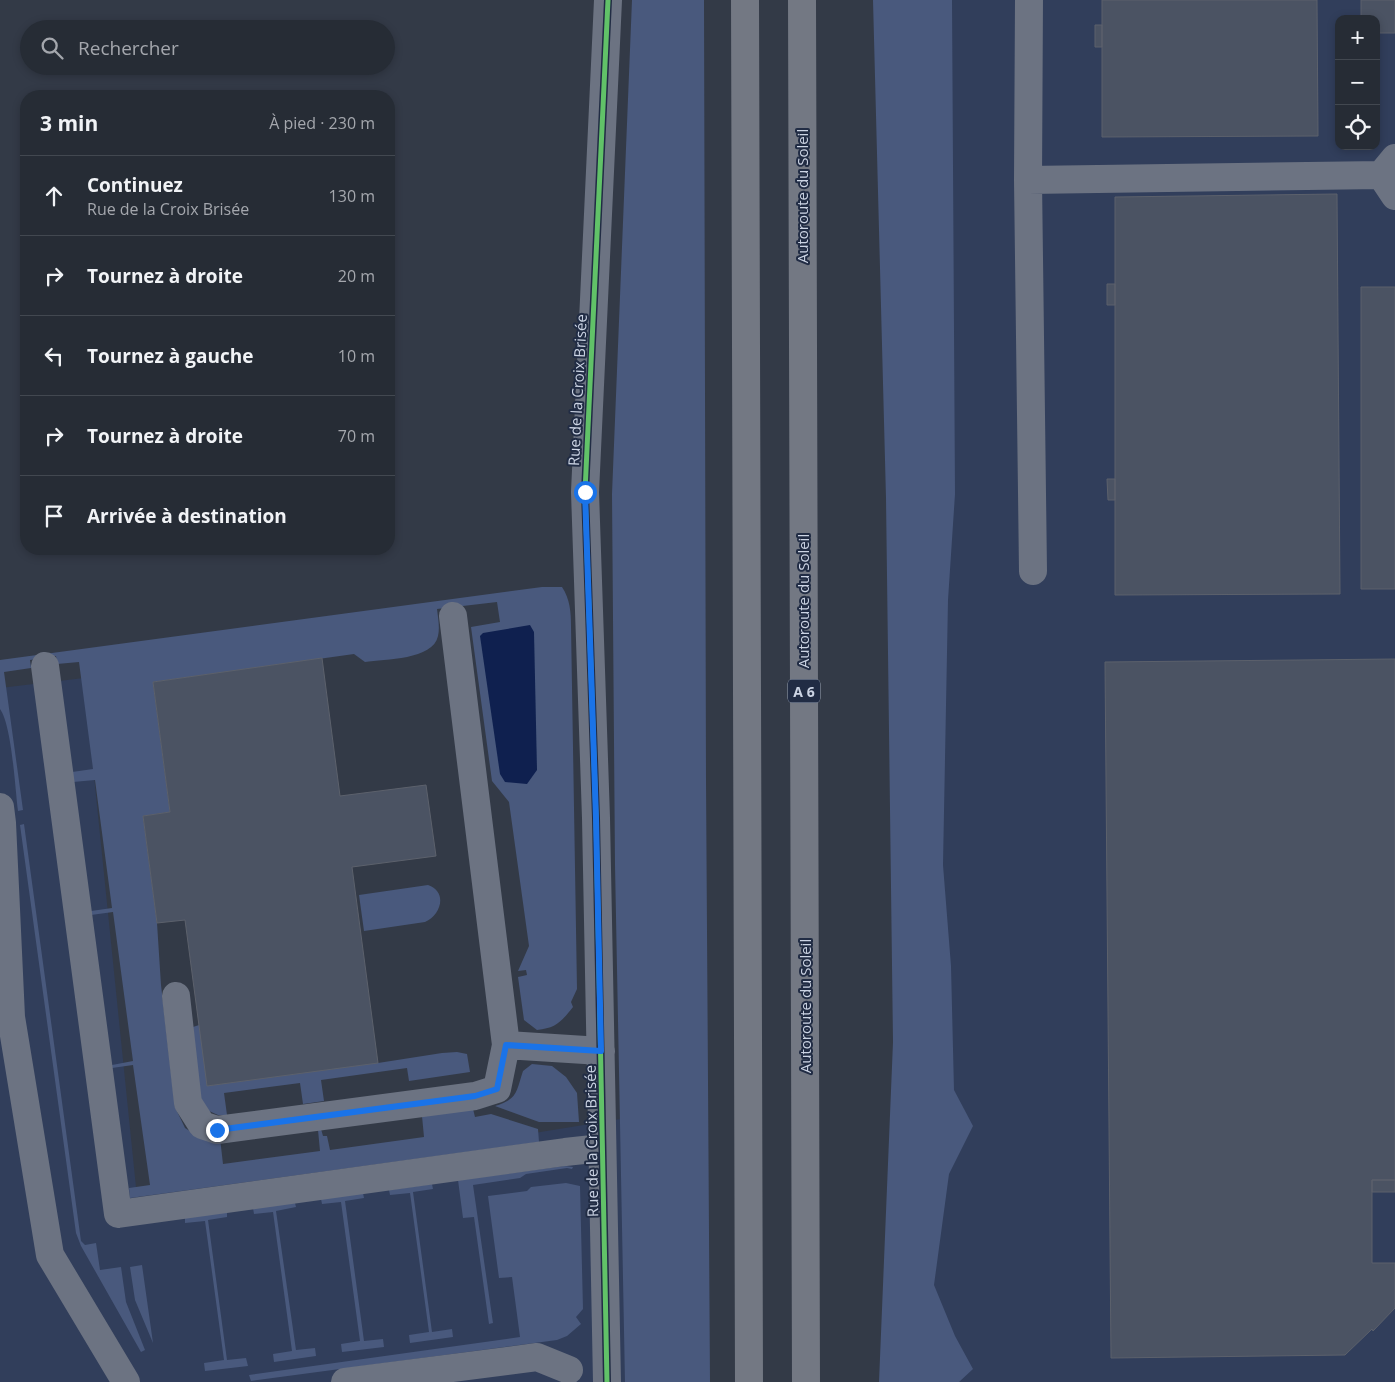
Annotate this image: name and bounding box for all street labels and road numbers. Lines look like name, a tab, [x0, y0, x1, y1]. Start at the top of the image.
street label: Autoroute du Soleil	[792, 129, 812, 263]
street label: Rue de la Croix Brisée	[563, 314, 591, 466]
street label: Autoroute du Soleil	[793, 534, 813, 668]
road number: A 6	[788, 679, 820, 702]
street label: Autoroute du Soleil	[795, 939, 815, 1073]
street label: Rue de la Croix Brisée	[580, 1065, 602, 1217]

